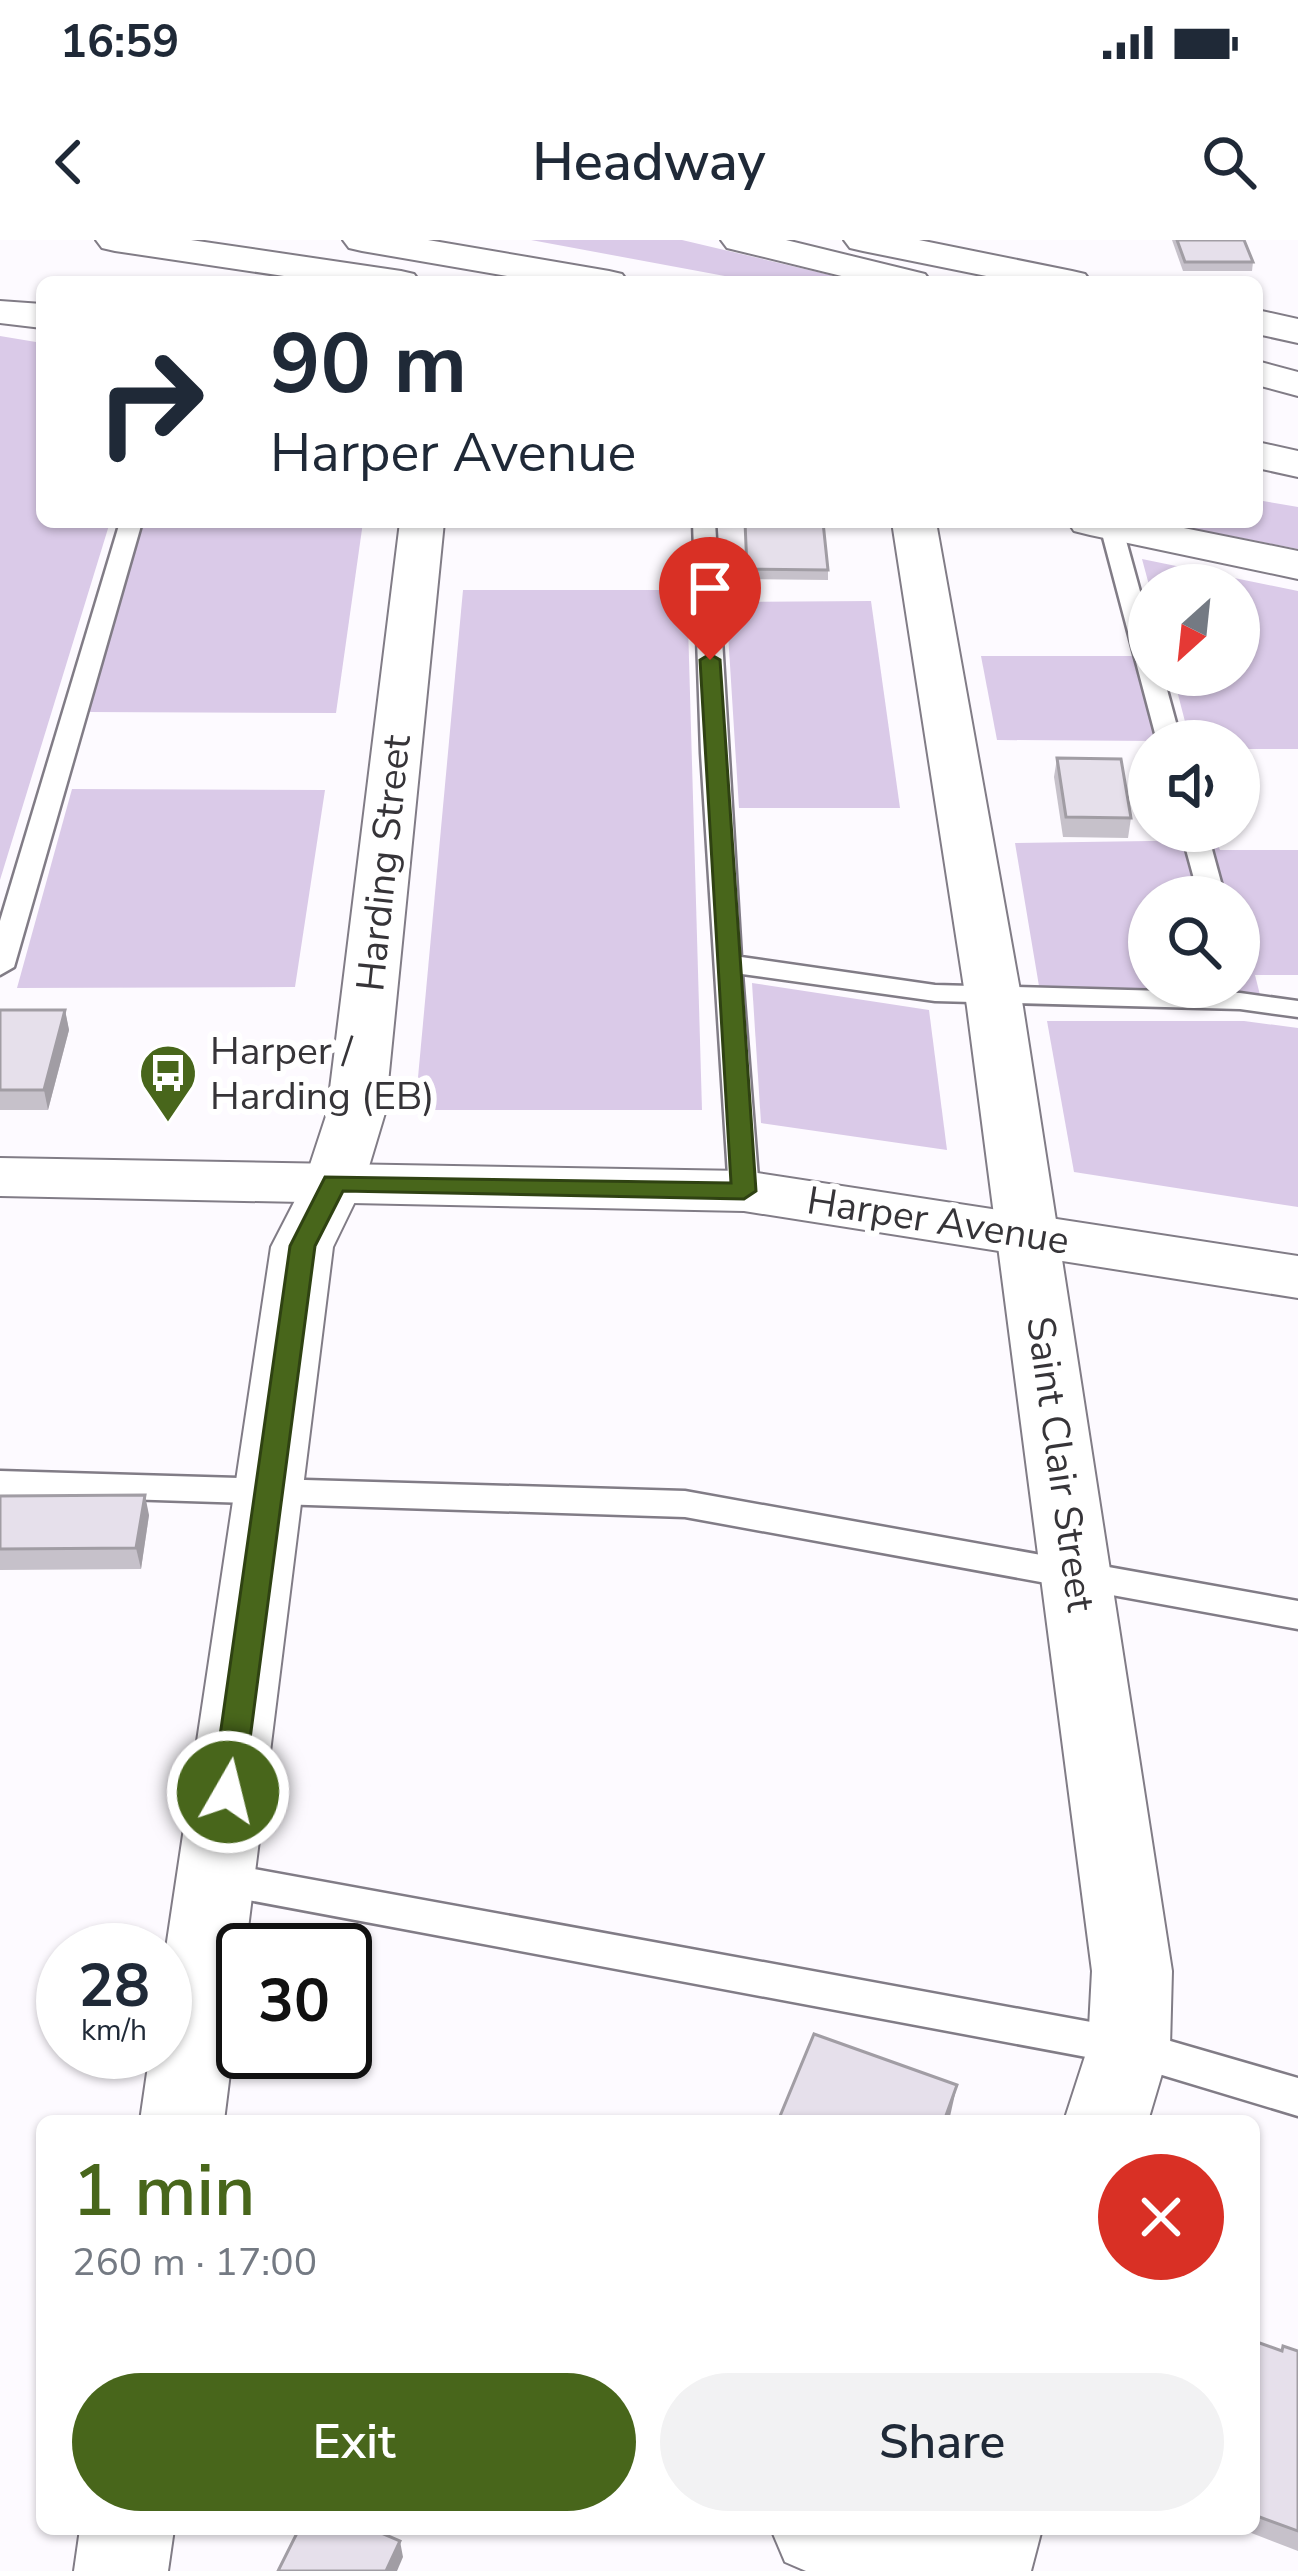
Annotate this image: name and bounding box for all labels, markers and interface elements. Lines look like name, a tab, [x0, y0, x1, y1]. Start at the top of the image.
text: 16:59	[60, 12, 179, 73]
text: Headway	[532, 125, 766, 199]
icon: back	[36, 129, 102, 195]
icon: search	[1196, 129, 1262, 195]
text: 90 m	[270, 307, 467, 422]
icon: right	[72, 324, 228, 480]
text: Harper Avenue	[270, 416, 636, 490]
pin	[659, 537, 761, 660]
icon: arrive	[677, 555, 743, 621]
north arrow	[1128, 564, 1260, 696]
map controls	[1128, 564, 1260, 1008]
button: sound	[1128, 720, 1260, 852]
street label: Harding Street	[344, 732, 424, 994]
button: search	[1128, 876, 1260, 1008]
place label: Harper / Harding (EB)	[210, 1025, 435, 1123]
bus stop icon: Harper / Harding (EB)	[137, 1042, 199, 1124]
street label: Harper Avenue	[803, 1174, 1073, 1268]
street label: Saint Clair Street	[1013, 1313, 1107, 1615]
position arrow	[165, 1729, 291, 1855]
speed limit sign: 30	[216, 1923, 372, 2079]
text: 28	[78, 1945, 150, 2027]
text: km/h	[81, 2010, 147, 2051]
text: 1 min	[72, 2142, 255, 2240]
button: close	[1098, 2154, 1224, 2280]
text: 260 m · 17:00	[72, 2236, 317, 2289]
button: Exit	[72, 2373, 636, 2511]
button: Share	[660, 2373, 1224, 2511]

